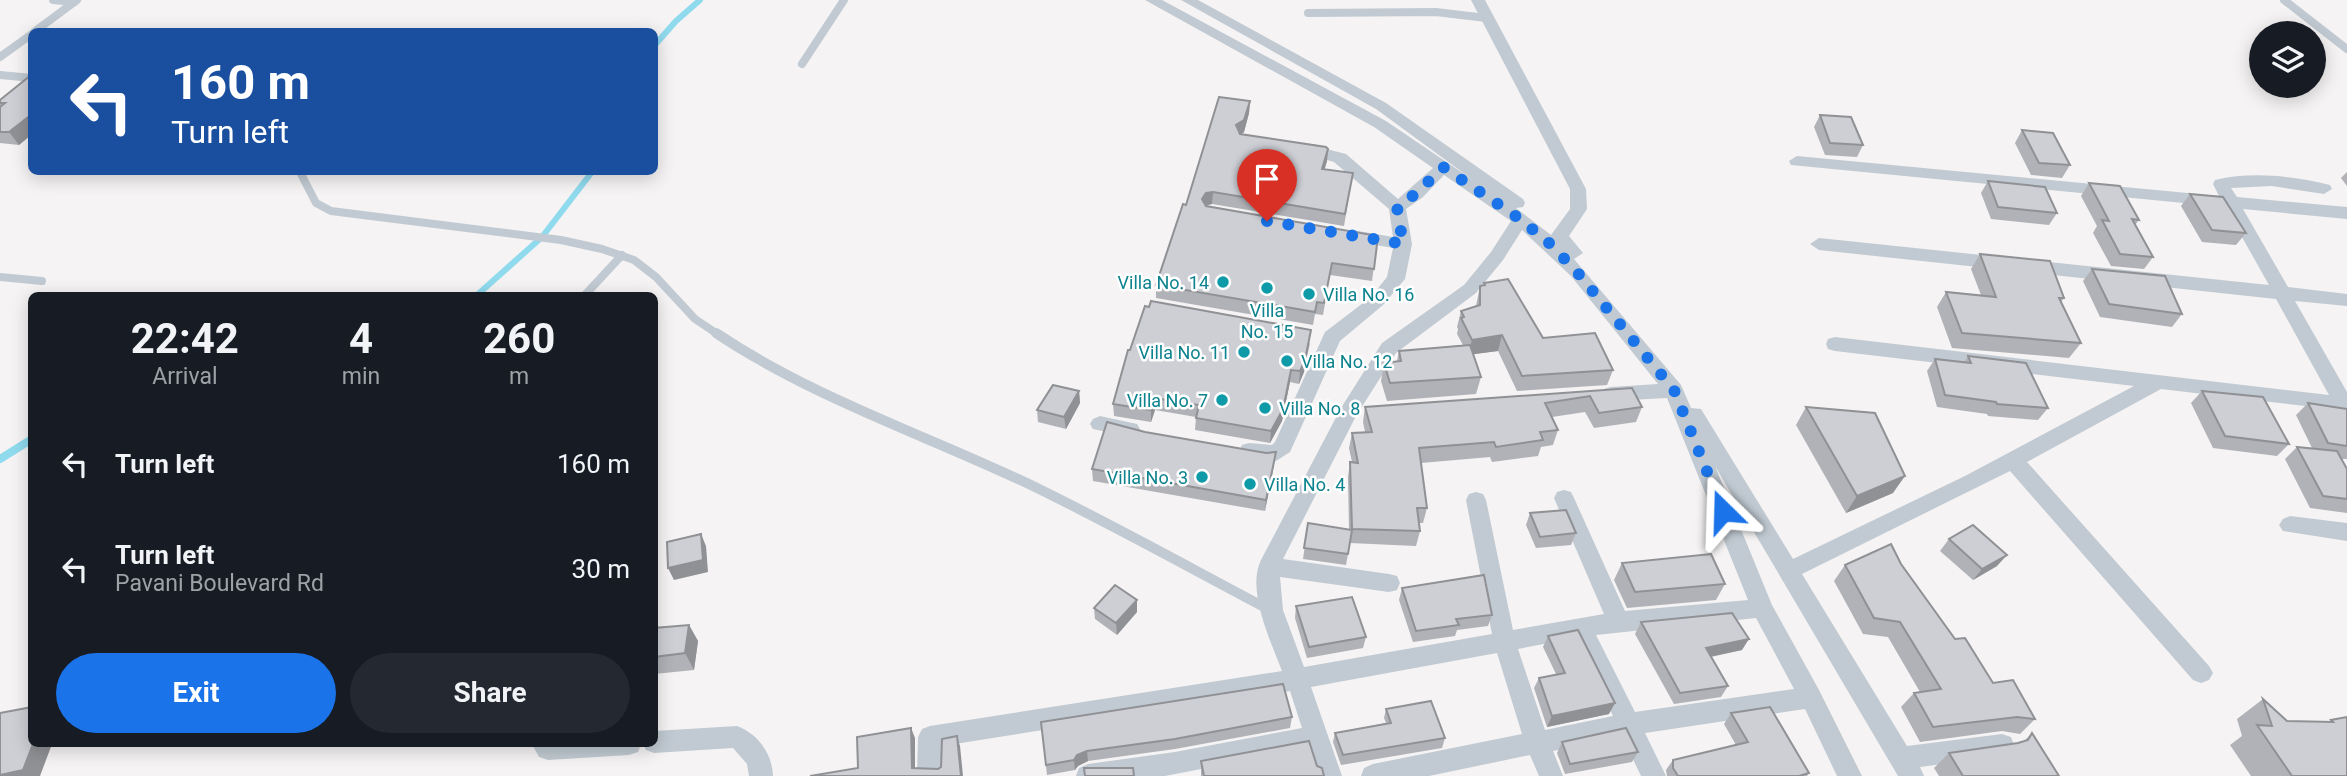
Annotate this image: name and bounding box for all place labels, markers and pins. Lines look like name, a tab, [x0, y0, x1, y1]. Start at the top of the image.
pin	[1237, 149, 1297, 221]
place label: Villa No. 14	[1118, 272, 1209, 293]
marker: Villa No. 14	[1215, 274, 1231, 290]
marker: Villa No. 15	[1259, 280, 1275, 296]
place label: Villa No. 16	[1323, 284, 1414, 305]
marker: Villa No. 16	[1301, 286, 1317, 302]
place label: Villa No. 15	[1241, 300, 1293, 342]
place label: Villa No. 11	[1139, 342, 1230, 363]
marker: Villa No. 11	[1236, 344, 1252, 360]
place label: Villa No. 12	[1301, 351, 1392, 372]
marker: Villa No. 12	[1279, 353, 1295, 369]
place label: Villa No. 7	[1127, 390, 1208, 411]
marker: Villa No. 7	[1214, 392, 1230, 408]
place label: Villa No. 8	[1279, 398, 1360, 419]
marker: Villa No. 8	[1257, 400, 1273, 416]
place label: Villa No. 3	[1107, 467, 1188, 488]
marker: Villa No. 3	[1194, 469, 1210, 485]
place label: Villa No. 4	[1264, 474, 1345, 495]
marker: Villa No. 4	[1242, 476, 1258, 492]

